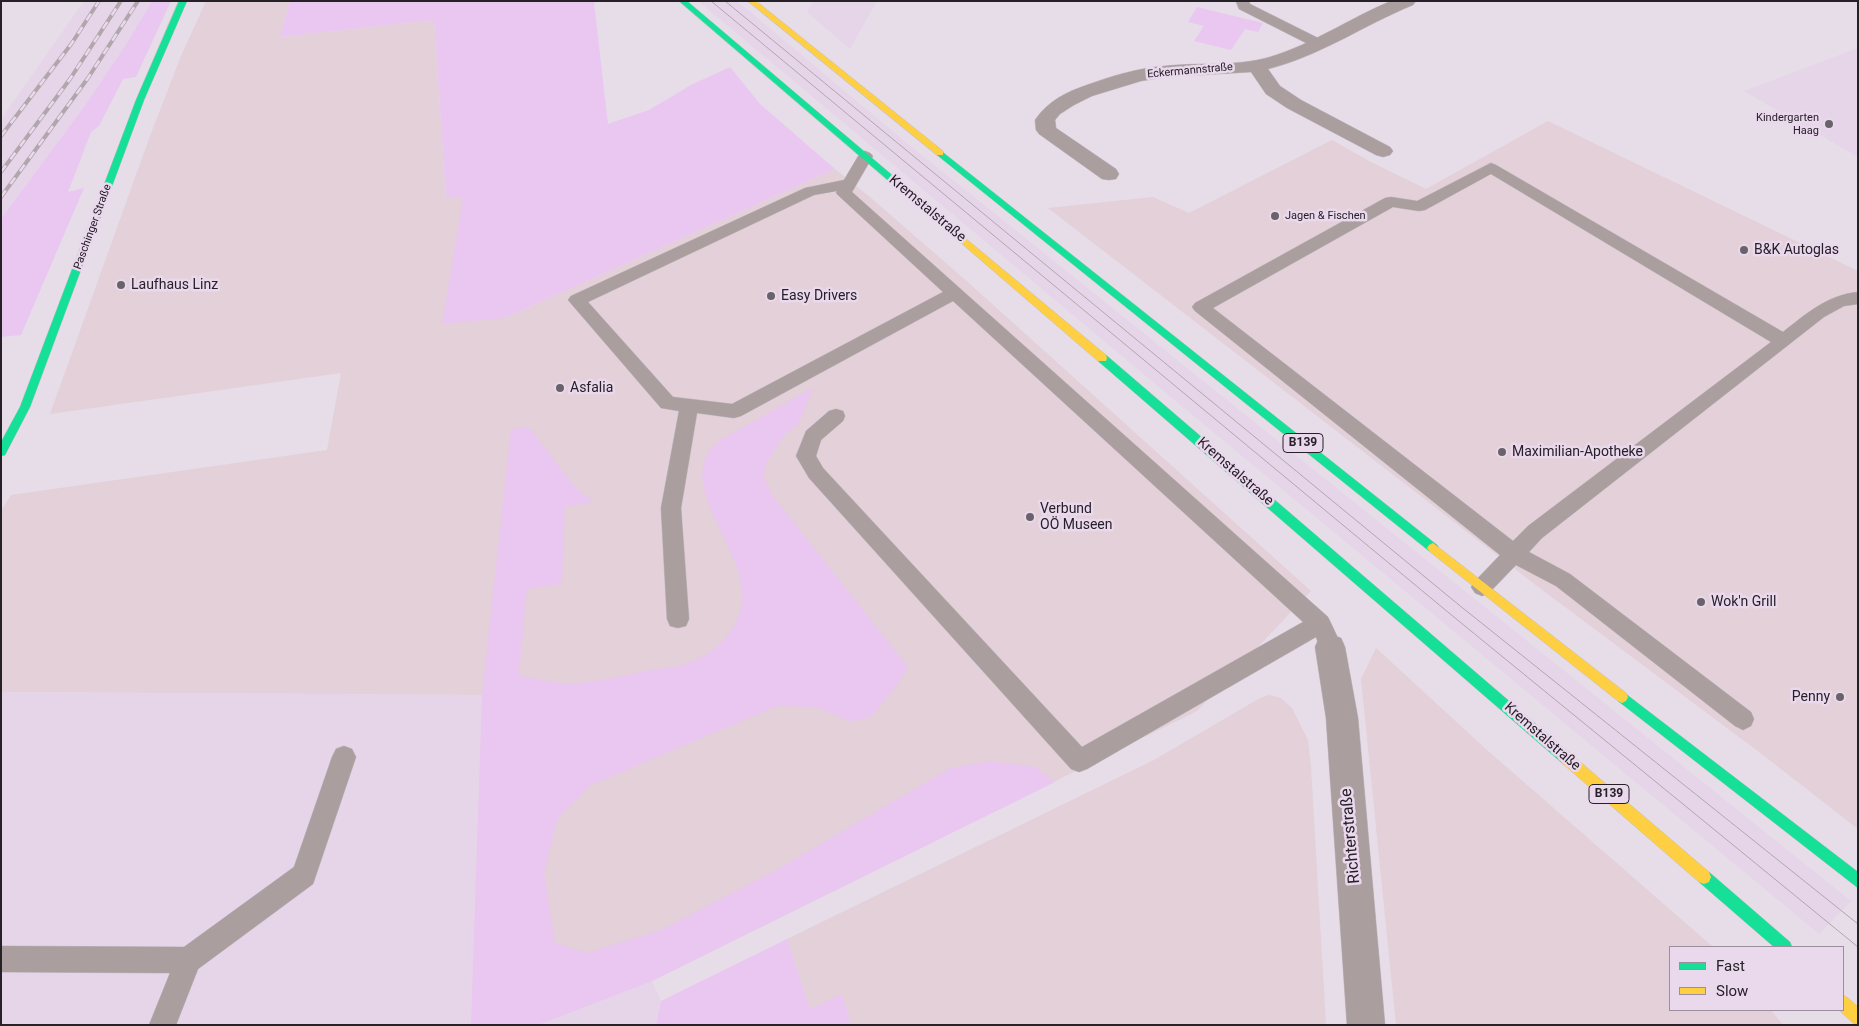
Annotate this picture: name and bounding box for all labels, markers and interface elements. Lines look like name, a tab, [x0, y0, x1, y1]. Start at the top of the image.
street label: Eckermannstraße	[1147, 61, 1233, 81]
place label: Kindergarten Haag	[1756, 111, 1819, 137]
marker: Kindergarten Haag	[1823, 118, 1835, 130]
street label: Kremstalstraße	[885, 172, 969, 246]
street label: Paschinger Straße	[71, 183, 115, 271]
place label: Jagen & Fischen	[1285, 209, 1366, 223]
marker: Jagen & Fischen	[1269, 210, 1281, 222]
place label: B&K Autoglas	[1754, 242, 1839, 258]
marker: B&K Autoglas	[1738, 244, 1750, 256]
place label: Laufhaus Linz	[131, 277, 218, 293]
marker: Laufhaus Linz	[115, 279, 127, 291]
place label: Easy Drivers	[781, 288, 857, 304]
marker: Easy Drivers	[765, 290, 777, 302]
place label: Asfalia	[570, 380, 613, 396]
marker: Asfalia	[554, 382, 566, 394]
road number: B139	[1283, 433, 1323, 452]
street label: Kremstalstraße	[1193, 434, 1277, 510]
place label: Maximilian-Apotheke	[1512, 444, 1643, 460]
marker: Maximilian-Apotheke	[1496, 446, 1508, 458]
place label: Verbund OÖ Museen	[1040, 501, 1112, 534]
marker: Verbund OÖ Museen	[1024, 511, 1036, 523]
place label: Wok'n Grill	[1711, 594, 1776, 610]
marker: Wok'n Grill	[1695, 596, 1707, 608]
place label: Penny	[1792, 689, 1830, 705]
marker: Penny	[1834, 691, 1846, 703]
street label: Kremstalstraße	[1500, 699, 1584, 775]
road number: B139	[1589, 784, 1629, 804]
street label: Richterstraße	[1337, 788, 1365, 884]
legend	[1669, 946, 1844, 1011]
text: Fast	[1716, 957, 1745, 975]
text: Slow	[1716, 982, 1748, 1000]

